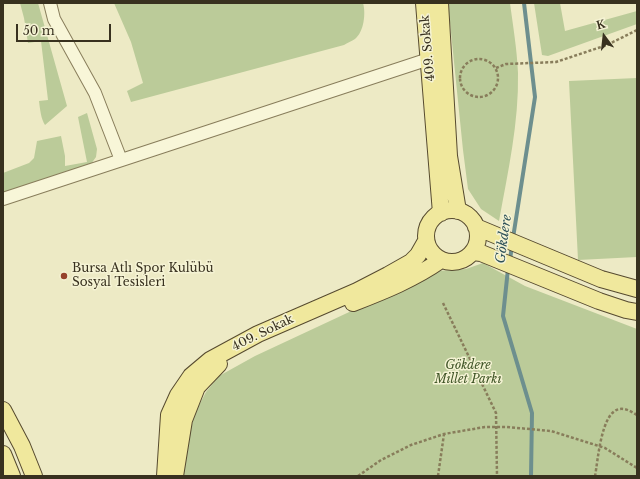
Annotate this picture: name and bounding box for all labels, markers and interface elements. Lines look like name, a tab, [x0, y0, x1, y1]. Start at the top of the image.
street label: 409. Sokak	[418, 14, 438, 82]
scale bar	[18, 16, 113, 42]
north arrow	[584, 16, 624, 56]
text: K	[595, 16, 607, 32]
text: 50 m	[23, 23, 55, 38]
water label: Gökdere	[493, 213, 515, 265]
place label: Bursa Atlı Spor Kulübü Sosyal Tesisleri	[72, 262, 214, 290]
marker: Bursa Atlı Spor Kulübü Sosyal Tesisleri	[59, 271, 69, 281]
street label: 409. Sokak	[230, 312, 296, 354]
park label: Gökdere Millet Parkı	[434, 359, 502, 387]

